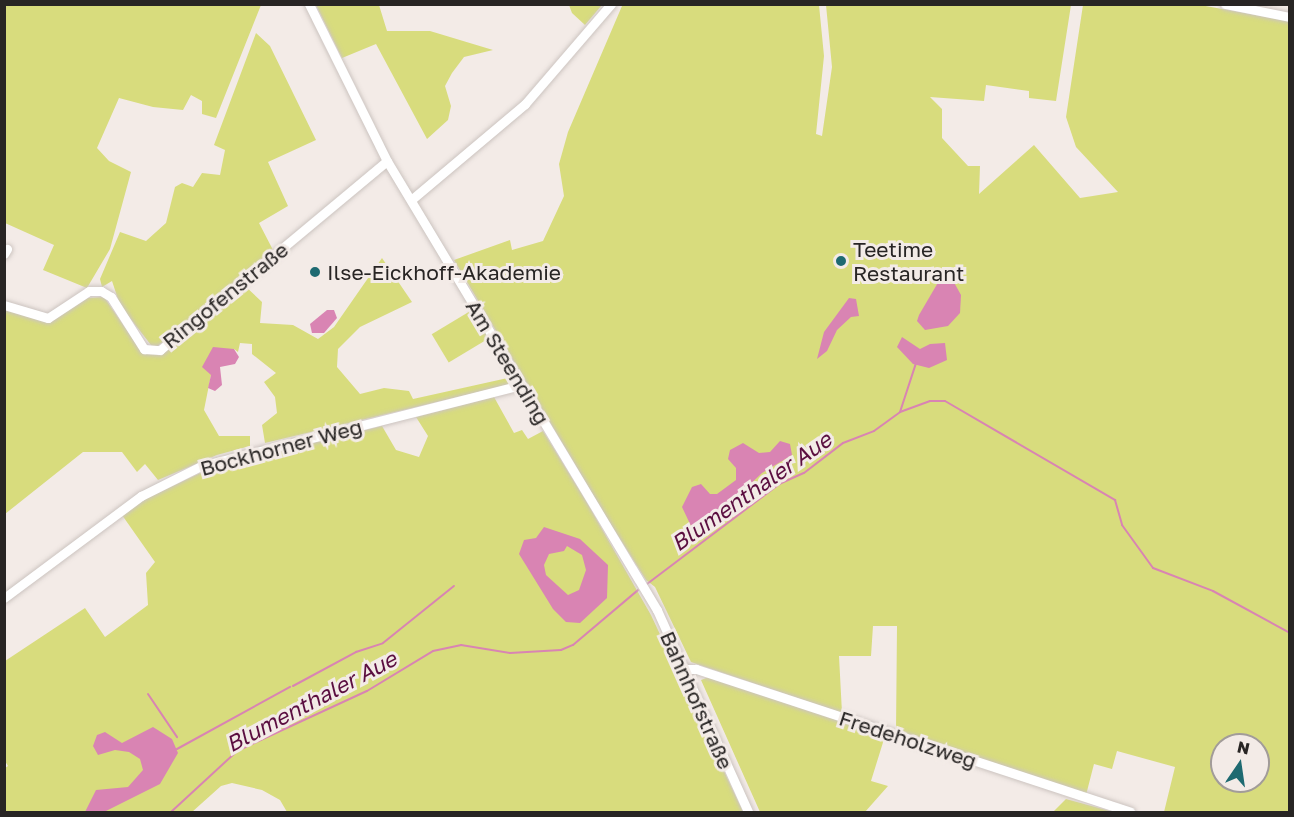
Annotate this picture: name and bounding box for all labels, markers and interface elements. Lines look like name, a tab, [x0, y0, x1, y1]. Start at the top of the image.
place label: Teetime Restaurant	[853, 236, 964, 286]
street label: Ringofenstraße	[157, 237, 293, 353]
marker: Teetime Restaurant	[834, 254, 848, 268]
place label: Ilse-Eickhoff-Akademie	[327, 259, 561, 285]
marker: Ilse-Eickhoff-Akademie	[308, 265, 322, 279]
street label: Am Steending	[461, 295, 555, 429]
street label: Bockhorner Weg	[197, 413, 365, 481]
water label: Blumenthaler Aue	[666, 426, 836, 556]
street label: Bahnhofstraße	[655, 627, 739, 773]
water label: Blumenthaler Aue	[221, 645, 401, 757]
street label: Fredeholzweg	[836, 705, 980, 773]
north arrow	[1210, 733, 1270, 793]
text: N	[1235, 736, 1252, 759]

